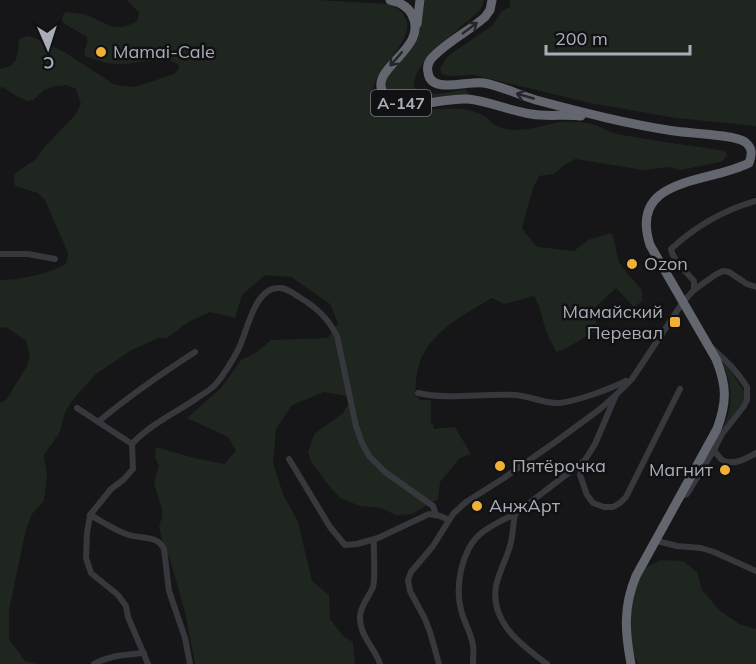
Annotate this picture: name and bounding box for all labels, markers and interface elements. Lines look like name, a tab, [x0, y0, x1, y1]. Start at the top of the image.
north arrow	[18, 18, 78, 78]
scale bar	[546, 18, 690, 56]
one-way arrow	[462, 22, 478, 35]
text: 200 m	[555, 27, 608, 50]
place label: Mamai-Cale	[113, 40, 215, 63]
marker: Mamai-Cale	[94, 45, 108, 59]
one-way arrow	[389, 51, 403, 66]
text: С	[43, 53, 55, 73]
road number: А-147	[371, 90, 431, 116]
one-way arrow	[516, 90, 535, 101]
place label: Ozon	[644, 252, 688, 275]
marker: Ozon	[625, 257, 639, 271]
place label: Мамайский Перевал	[563, 300, 663, 344]
marker: Мамайский Перевал	[668, 315, 682, 329]
place label: Пятёрочка	[512, 454, 606, 477]
place label: Магнит	[649, 458, 714, 481]
marker: Пятёрочка	[493, 459, 507, 473]
marker: Магнит	[718, 463, 732, 477]
place label: АнжАрт	[489, 494, 561, 517]
marker: АнжАрт	[470, 499, 484, 513]

